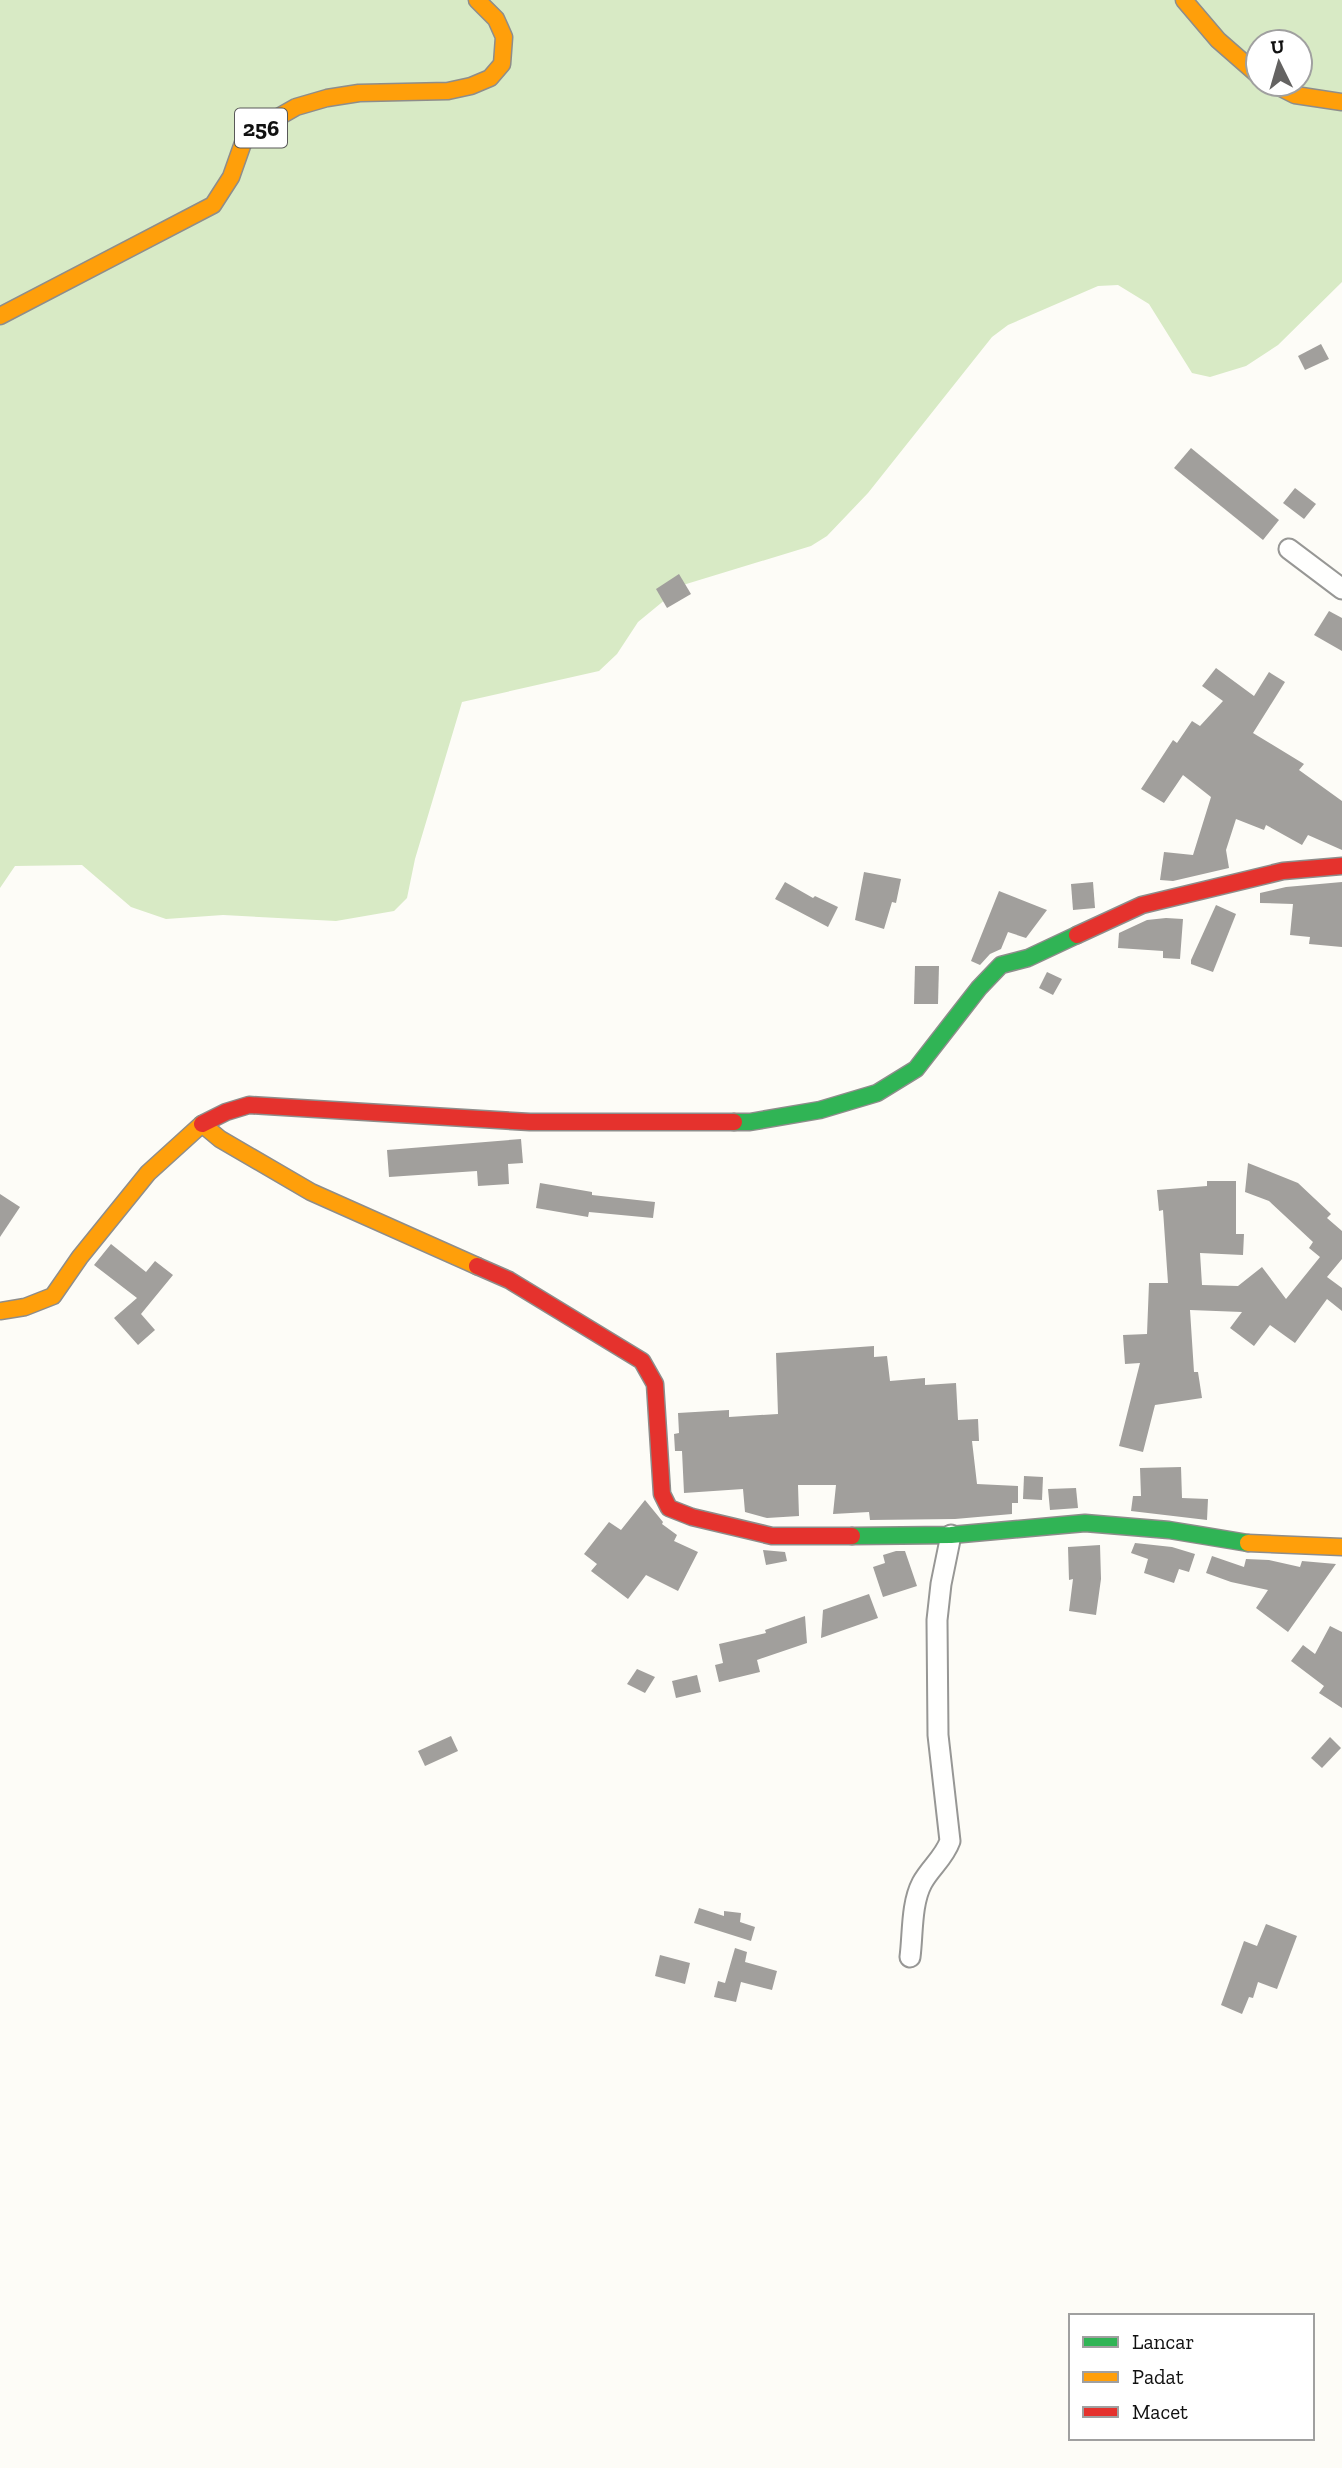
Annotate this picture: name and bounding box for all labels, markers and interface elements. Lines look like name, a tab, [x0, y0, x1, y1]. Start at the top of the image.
north arrow	[1244, 28, 1314, 98]
text: U	[1270, 34, 1286, 59]
road number: 256	[235, 108, 287, 148]
legend	[1069, 2314, 1314, 2440]
text: Lancar	[1132, 2329, 1194, 2354]
text: Padat	[1132, 2364, 1184, 2389]
text: Macet	[1132, 2399, 1188, 2424]

